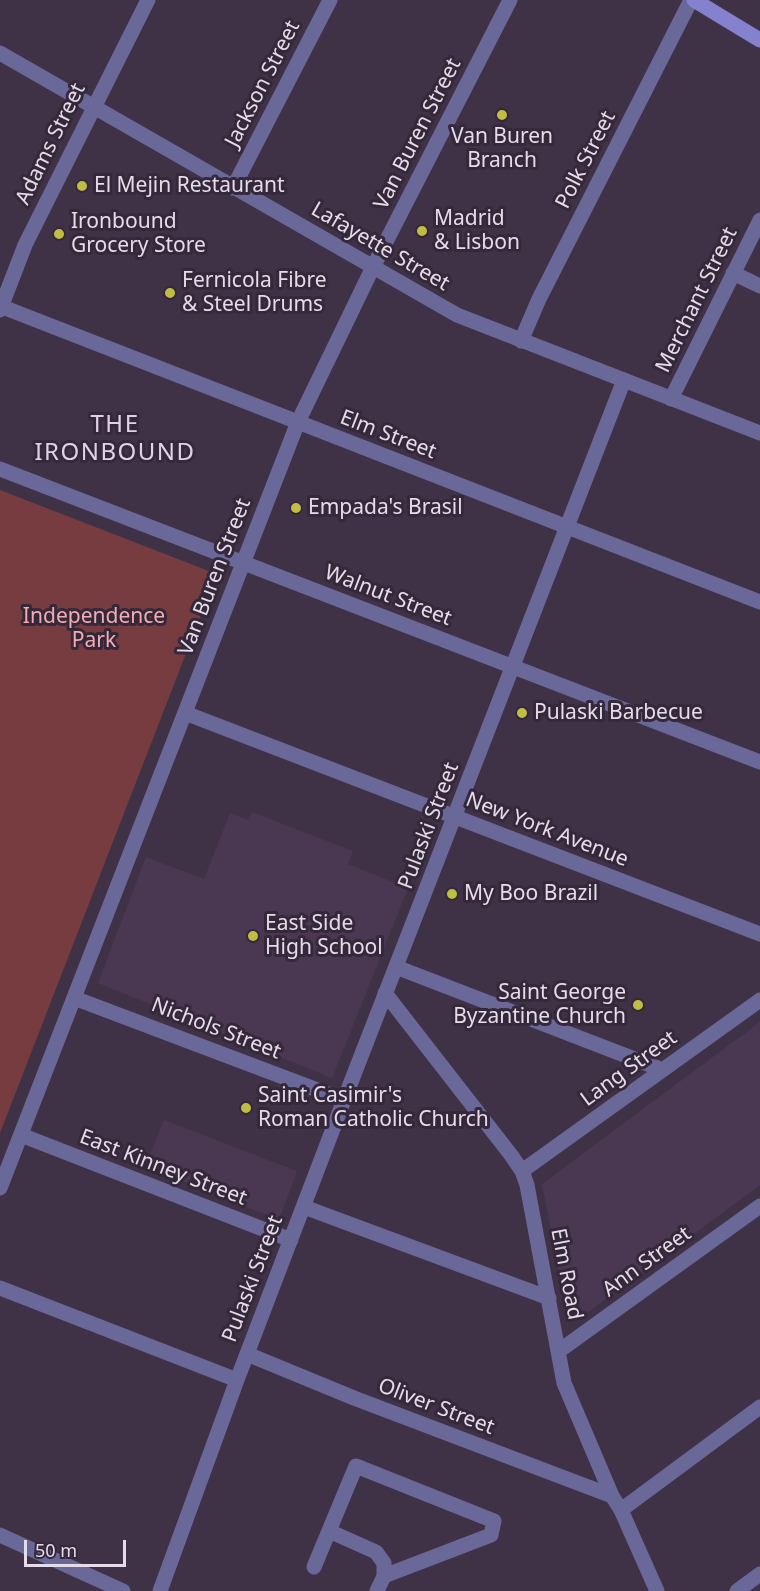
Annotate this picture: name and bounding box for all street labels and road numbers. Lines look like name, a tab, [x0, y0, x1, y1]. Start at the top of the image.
street label: Jackson Street	[220, 17, 306, 151]
street label: Van Buren Street	[369, 54, 467, 214]
street label: Adams Street	[11, 79, 91, 209]
street label: Polk Street	[551, 107, 621, 213]
street label: Lafayette Street	[306, 197, 454, 297]
street label: Merchant Street	[651, 223, 743, 377]
street label: Elm Street	[336, 405, 440, 465]
street label: Van Buren Street	[173, 495, 257, 659]
street label: Walnut Street	[321, 560, 455, 632]
street label: Pulaski Street	[393, 759, 465, 893]
street label: New York Avenue	[462, 787, 632, 873]
street label: Nichols Street	[148, 993, 284, 1065]
street label: Lang Street	[576, 1026, 682, 1112]
street label: East Kinney Street	[76, 1124, 250, 1212]
street label: Pulaski Street	[217, 1212, 289, 1346]
street label: Ann Street	[598, 1221, 696, 1303]
street label: Elm Road	[545, 1226, 587, 1322]
street label: Oliver Street	[374, 1373, 498, 1441]

